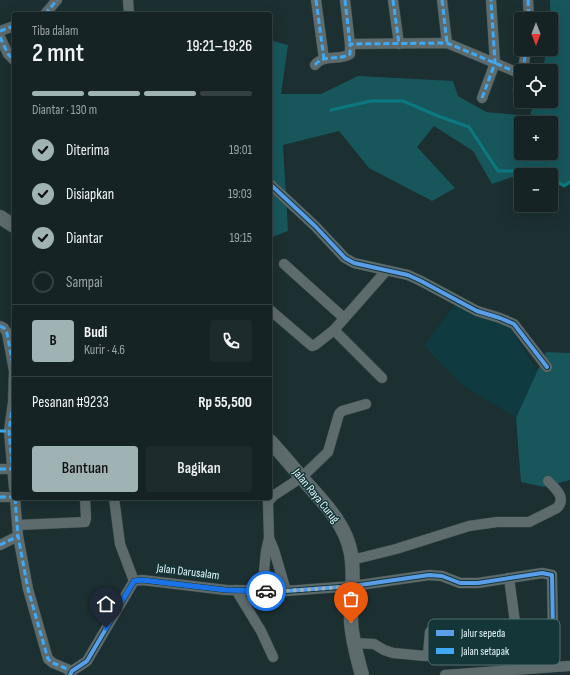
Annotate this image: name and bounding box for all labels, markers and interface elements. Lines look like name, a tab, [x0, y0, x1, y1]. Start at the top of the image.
north arrow	[514, 12, 558, 56]
map controls	[514, 12, 558, 212]
text: Tiba dalam	[32, 23, 78, 39]
text: 19:21–19:26	[187, 37, 252, 56]
text: 2 mnt	[32, 38, 84, 69]
button: locate	[514, 64, 558, 108]
text: Diantar · 130 m	[32, 102, 97, 118]
button: +	[514, 116, 558, 160]
icon: check	[32, 139, 54, 161]
text: Diterima	[66, 141, 109, 160]
text: 19:01	[229, 142, 252, 158]
button: −	[514, 168, 558, 212]
icon: check	[32, 183, 54, 205]
text: Disiapkan	[66, 185, 114, 204]
text: 19:03	[228, 186, 252, 202]
icon: check	[32, 227, 54, 249]
text: Diantar	[66, 229, 103, 248]
text: 19:15	[229, 230, 252, 246]
text: Sampai	[66, 273, 103, 292]
button: phone	[210, 320, 252, 362]
text: Budi	[84, 323, 107, 342]
text: B	[49, 331, 57, 350]
text: Kurir · 4.6	[84, 342, 125, 358]
text: Pesanan #9233	[32, 393, 109, 412]
text: Rp 55,500	[198, 393, 252, 412]
button: Bantuan	[32, 446, 138, 492]
button: Bagikan	[146, 446, 252, 492]
street label: Jalan Raya Curug	[289, 465, 343, 526]
street label: Jalan Darusalam	[155, 561, 221, 583]
courier	[246, 571, 286, 611]
icon: car	[255, 580, 277, 602]
pin	[334, 582, 368, 623]
pin	[89, 587, 123, 628]
icon: bag	[340, 588, 362, 610]
icon: home	[95, 593, 117, 615]
legend	[428, 619, 560, 665]
text: Jalur sepeda	[460, 627, 505, 640]
text: Jalan setapak	[460, 645, 510, 658]

